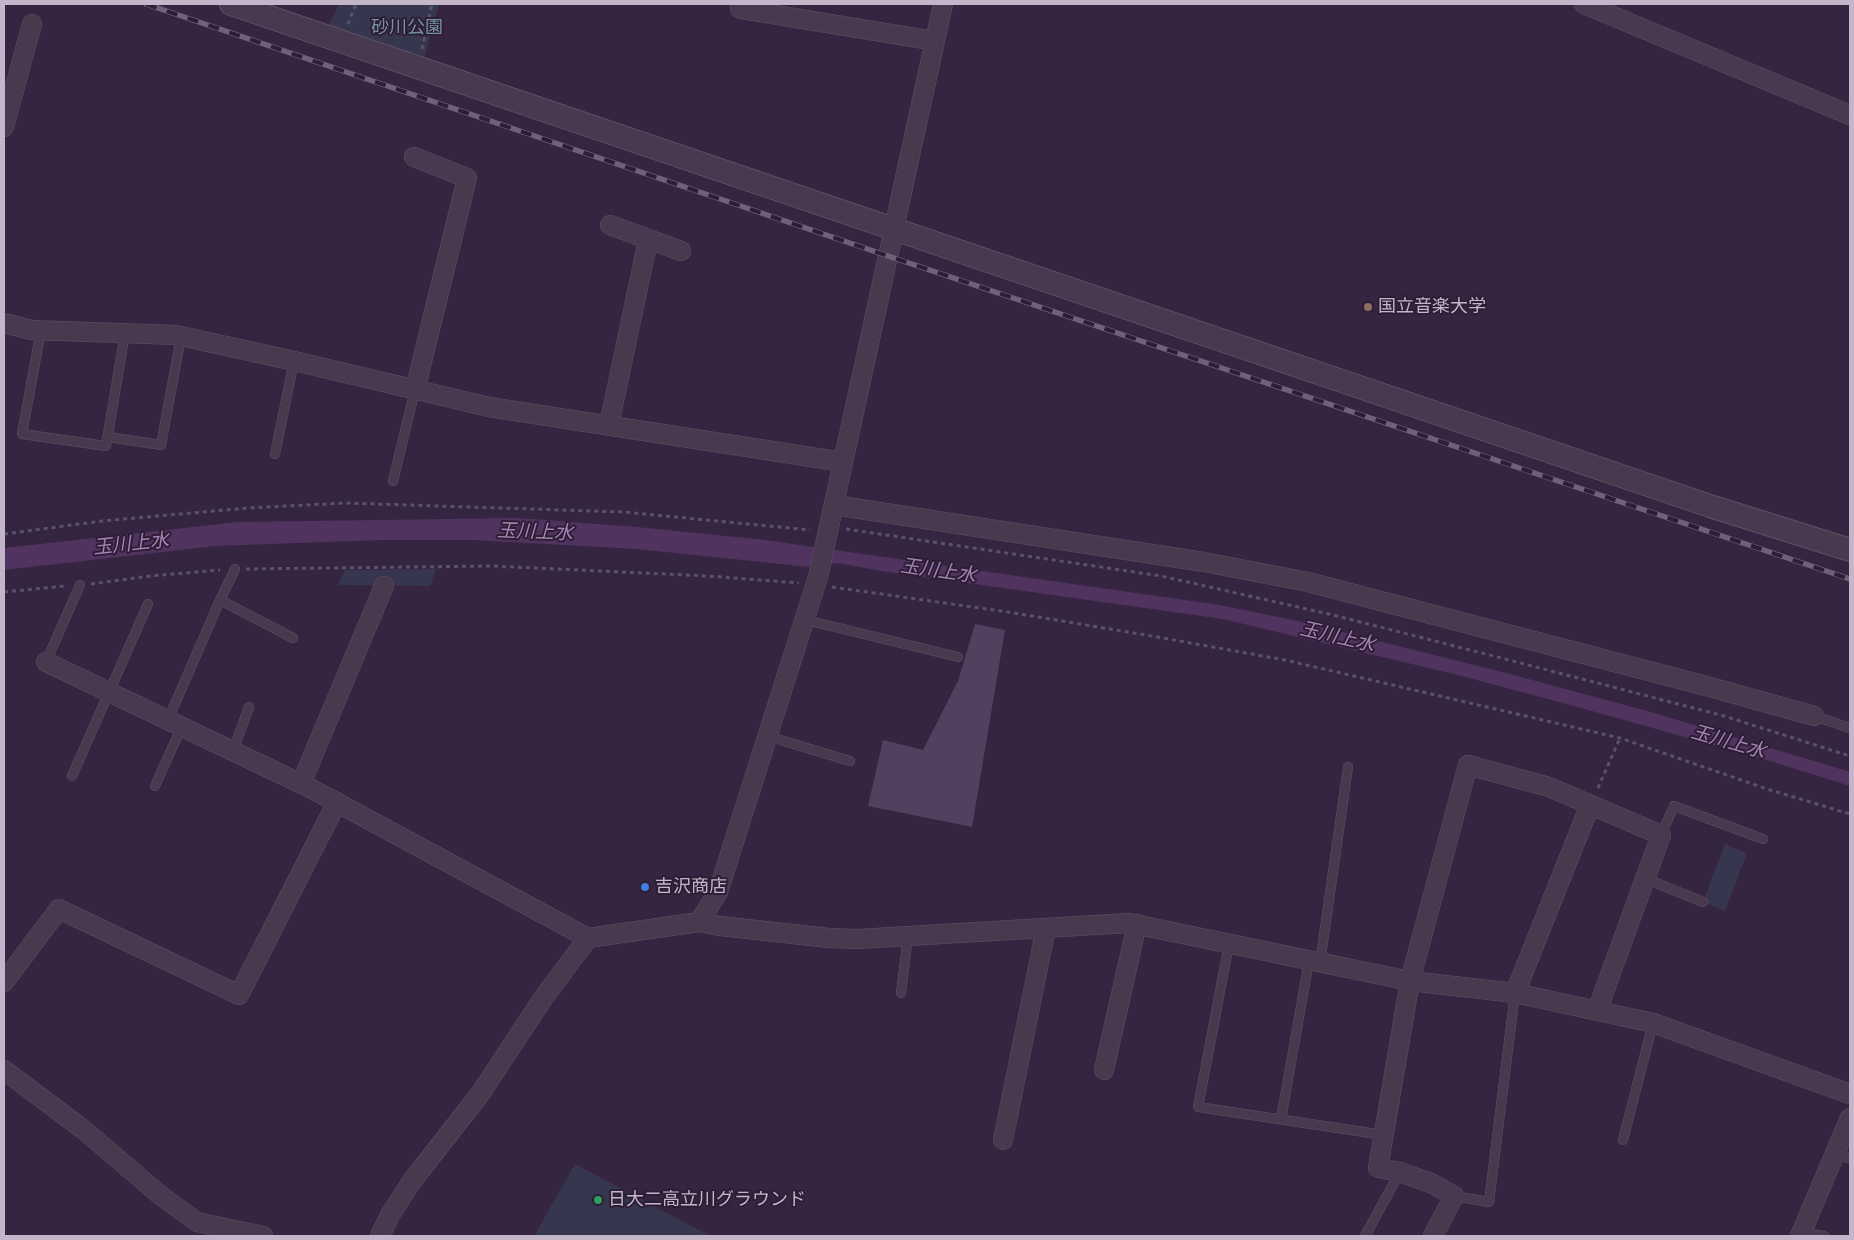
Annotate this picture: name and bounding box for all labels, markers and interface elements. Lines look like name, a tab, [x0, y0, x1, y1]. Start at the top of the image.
park label: 砂川公園	[371, 17, 443, 39]
place label: 国立音楽大学	[1378, 296, 1486, 318]
marker: 国立音楽大学	[1362, 301, 1374, 313]
water label: 玉川上水	[497, 520, 573, 546]
water label: 玉川上水	[92, 530, 170, 560]
water label: 玉川上水	[899, 555, 977, 589]
water label: 玉川上水	[1297, 618, 1377, 658]
water label: 玉川上水	[1688, 722, 1768, 764]
place label: 吉沢商店	[655, 876, 727, 898]
marker: 吉沢商店	[639, 881, 651, 893]
place label: 日大二高立川グラウンド	[608, 1189, 806, 1211]
marker: 日大二高立川グラウンド	[592, 1194, 604, 1206]

